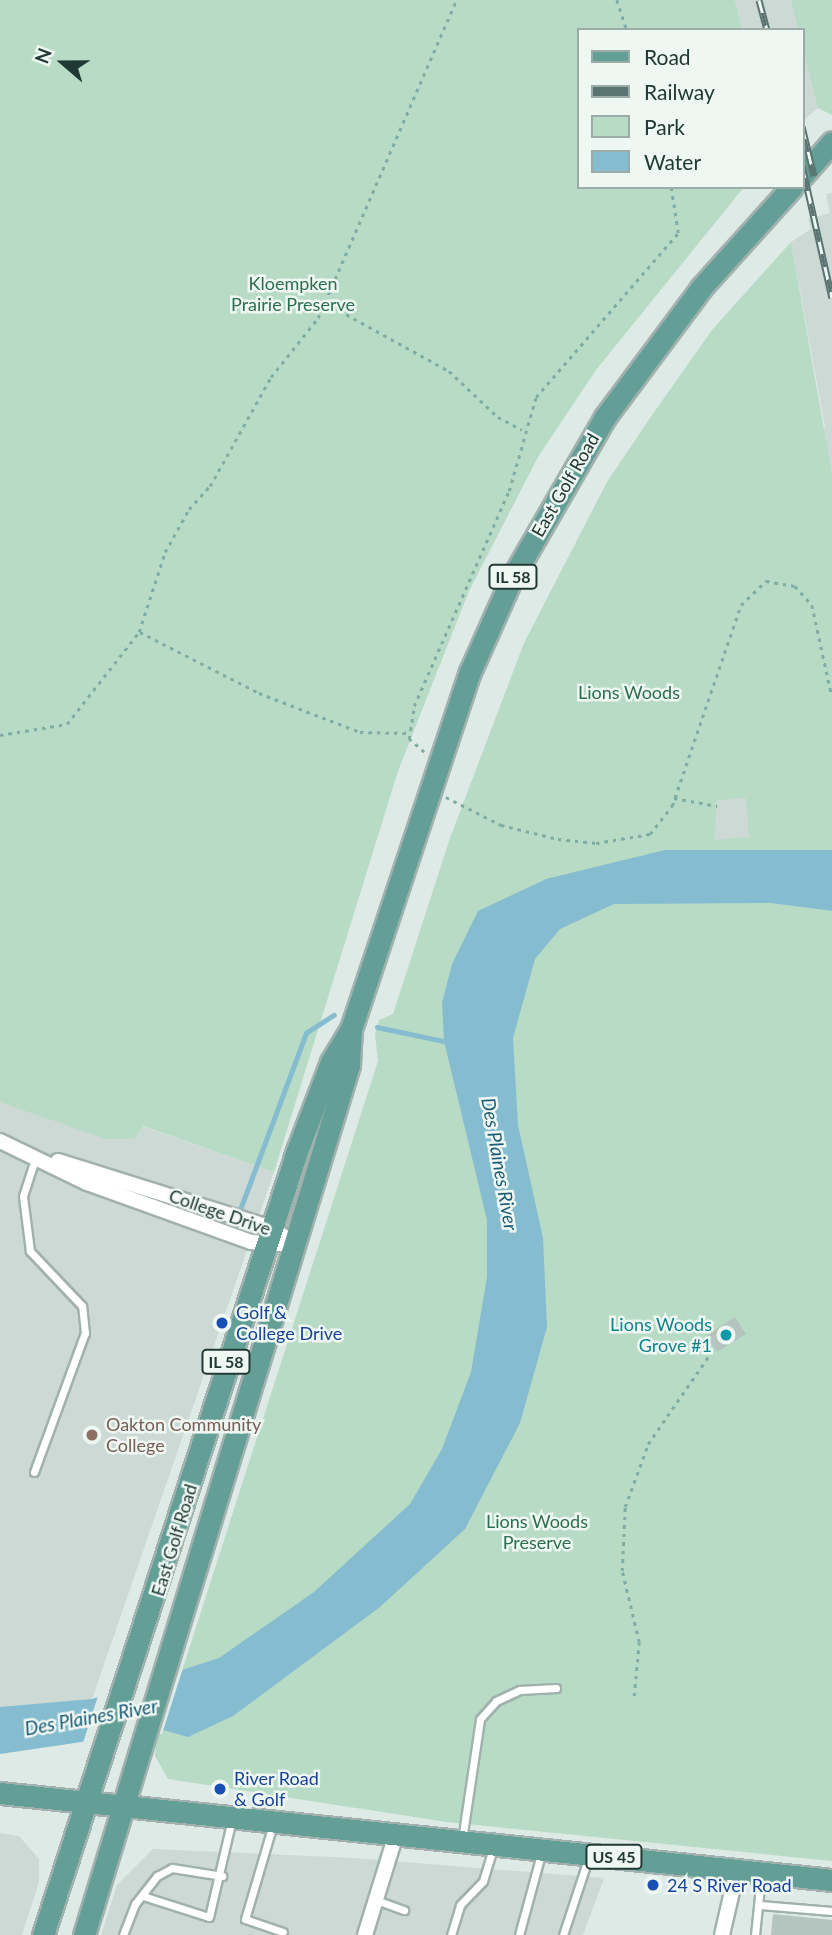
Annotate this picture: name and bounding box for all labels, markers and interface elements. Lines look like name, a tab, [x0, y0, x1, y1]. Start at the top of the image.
north arrow	[28, 28, 98, 98]
legend	[576, 28, 804, 189]
text: Road	[644, 44, 691, 69]
text: N	[29, 45, 56, 66]
text: Railway	[644, 79, 715, 104]
text: Park	[644, 114, 685, 139]
text: Water	[644, 149, 701, 174]
park label: Kloempken Prairie Preserve	[231, 273, 355, 316]
street label: East Golf Road	[527, 429, 603, 541]
road number: IL 58	[487, 564, 539, 590]
park label: Lions Woods	[578, 681, 680, 703]
water label: Des Plaines River	[477, 1096, 523, 1232]
street label: College Drive	[166, 1184, 274, 1240]
place label: Golf & College Drive	[236, 1302, 342, 1344]
place label: Lions Woods Grove #1	[610, 1314, 712, 1356]
marker: Golf & College Drive	[214, 1315, 230, 1331]
marker: Lions Woods Grove #1	[718, 1327, 734, 1343]
road number: IL 58	[200, 1350, 252, 1374]
place label: Oakton Community College	[106, 1414, 261, 1456]
marker: Oakton Community College	[84, 1427, 100, 1443]
street label: East Golf Road	[147, 1481, 201, 1599]
park label: Lions Woods Preserve	[486, 1511, 588, 1554]
water label: Des Plaines River	[23, 1694, 159, 1740]
place label: River Road & Golf	[234, 1768, 319, 1810]
marker: River Road & Golf	[212, 1781, 228, 1797]
road number: US 45	[584, 1844, 644, 1870]
place label: 24 S River Road	[667, 1874, 792, 1896]
marker: 24 S River Road	[645, 1877, 661, 1893]

